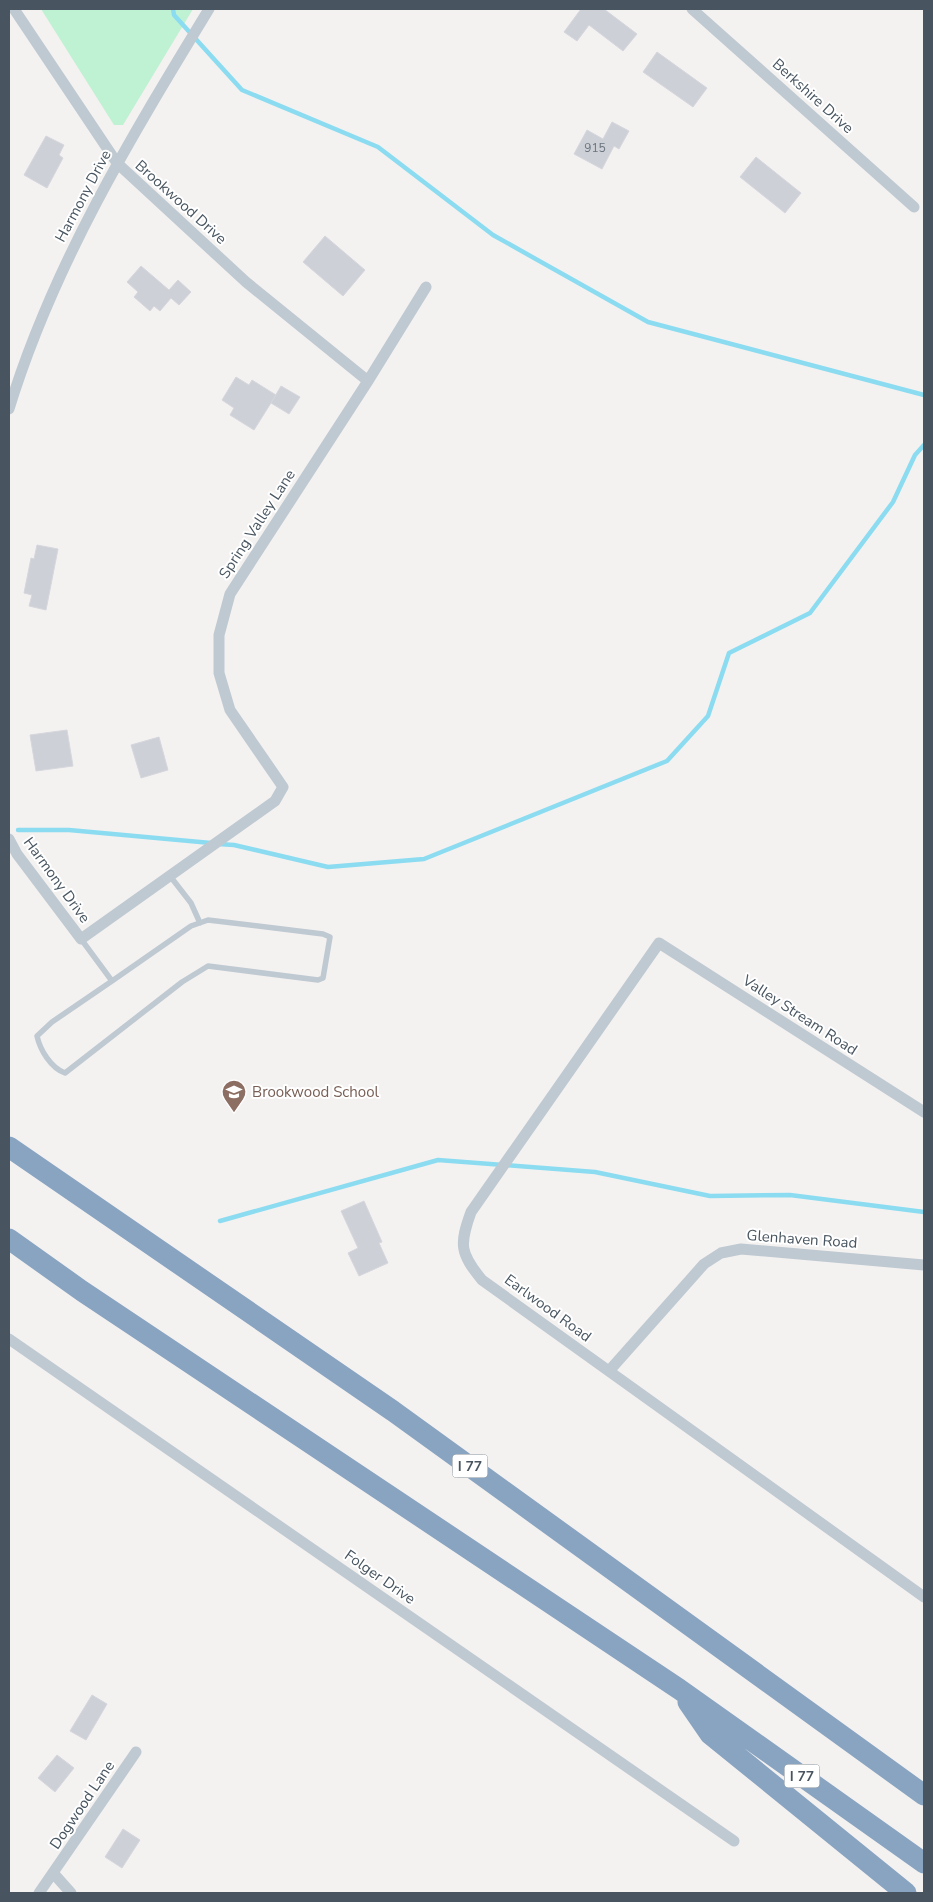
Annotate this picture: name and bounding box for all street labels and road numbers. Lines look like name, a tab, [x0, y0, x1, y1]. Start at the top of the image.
street label: Berkshire Drive	[768, 54, 858, 138]
street label: Harmony Drive	[50, 146, 116, 246]
street label: Brookwood Drive	[131, 156, 231, 248]
street label: Spring Valley Lane	[214, 466, 300, 582]
street label: Harmony Drive	[19, 833, 95, 927]
street label: Valley Stream Road	[738, 970, 861, 1060]
street label: Glenhaven Road	[746, 1225, 858, 1253]
street label: Earlwood Road	[500, 1270, 596, 1346]
road number: I 77	[452, 1454, 488, 1478]
street label: Folger Drive	[341, 1545, 419, 1609]
street label: Dogwood Lane	[45, 1757, 119, 1853]
road number: I 77	[784, 1764, 820, 1788]

